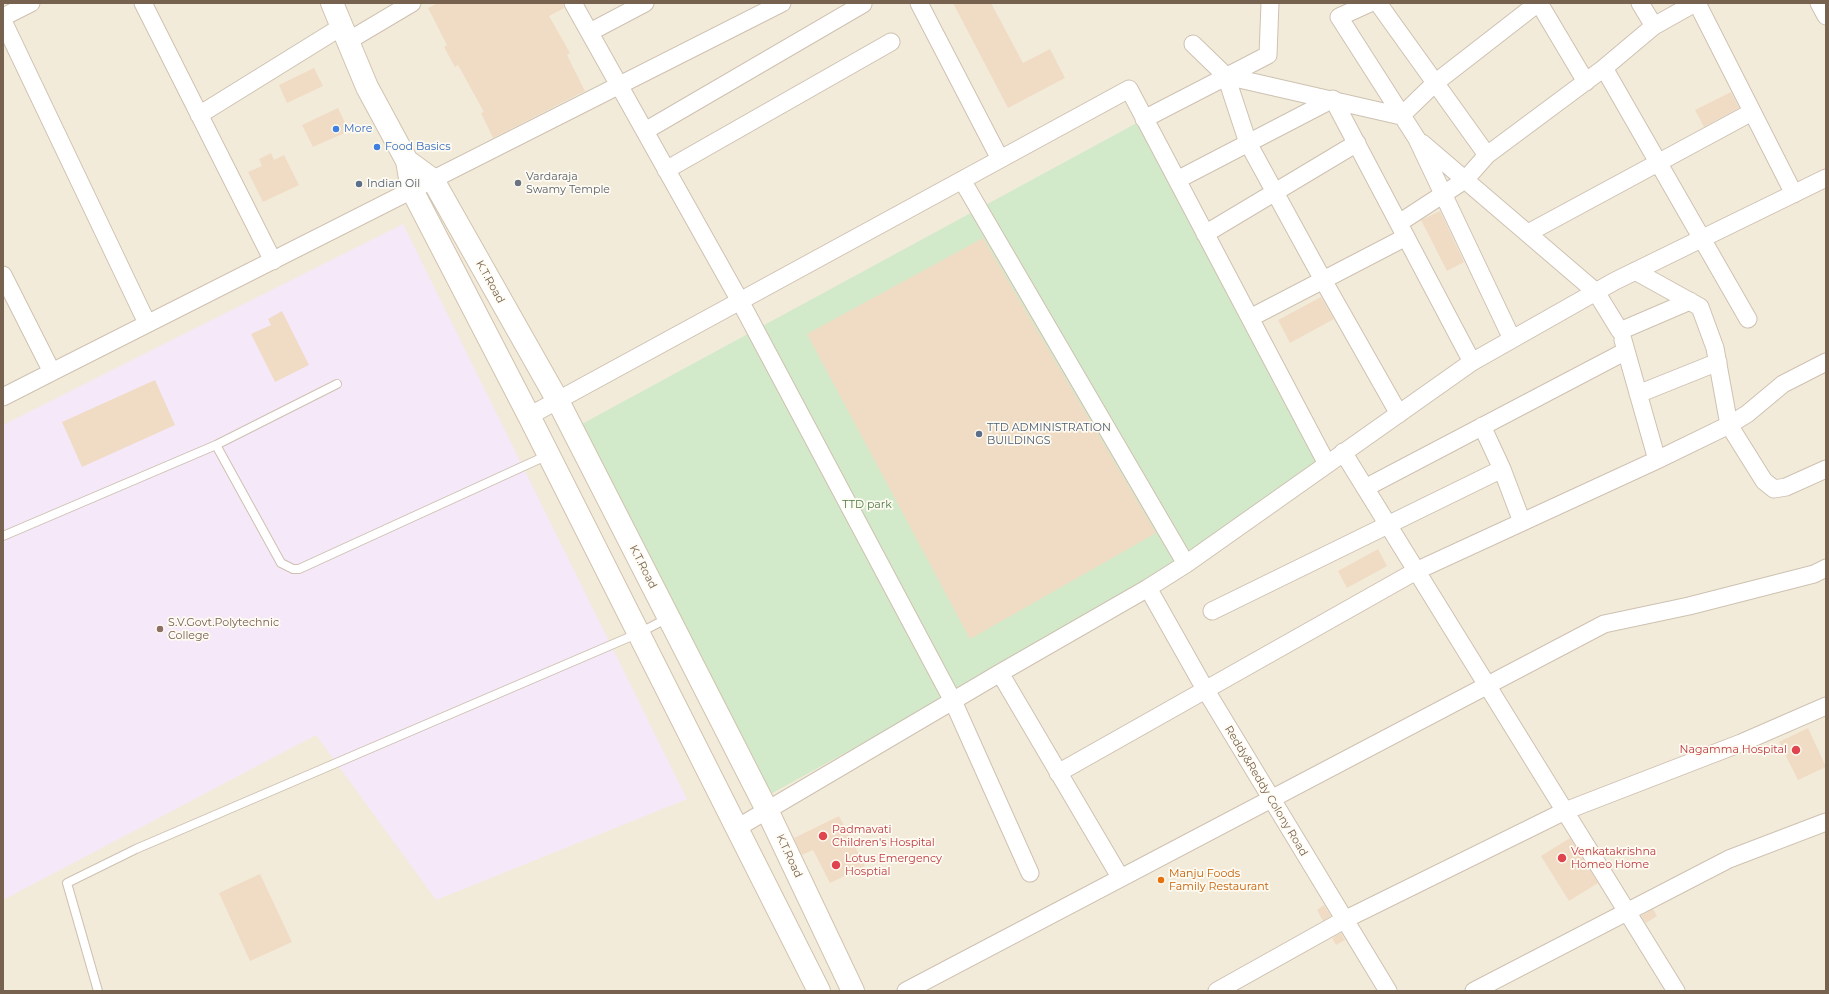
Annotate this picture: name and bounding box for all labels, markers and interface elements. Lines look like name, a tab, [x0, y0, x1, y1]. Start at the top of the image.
place label: More	[344, 122, 372, 136]
marker: More	[331, 124, 341, 134]
place label: Food Basics	[385, 140, 451, 154]
marker: Food Basics	[372, 142, 382, 152]
place label: Vardaraja Swamy Temple	[526, 170, 610, 196]
place label: Indian Oil	[367, 177, 420, 191]
marker: Vardaraja Swamy Temple	[513, 178, 523, 188]
marker: Indian Oil	[354, 179, 364, 189]
street label: K.T.Road	[473, 258, 507, 306]
place label: TTD ADMINISTRATION BUILDINGS	[987, 421, 1111, 447]
marker: TTD ADMINISTRATION BUILDINGS	[974, 429, 984, 439]
park label: TTD park	[842, 498, 892, 512]
street label: K.T.Road	[626, 543, 660, 591]
place label: S.V.Govt.Polytechnic College	[168, 616, 279, 642]
marker: S.V.Govt.Polytechnic College	[155, 624, 165, 634]
street label: Reddy&Reddy Colony Road	[1222, 723, 1310, 859]
place label: Nagamma Hospital	[1680, 743, 1787, 757]
marker: Nagamma Hospital	[1790, 744, 1802, 756]
place label: Padmavati Children's Hospital	[832, 823, 935, 849]
marker: Padmavati Children's Hospital	[817, 830, 829, 842]
street label: K.T.Road	[773, 832, 805, 880]
place label: Venkatakrishna Homeo Home	[1571, 845, 1656, 871]
place label: Lotus Emergency Hosptial	[845, 852, 942, 878]
marker: Venkatakrishna Homeo Home	[1556, 852, 1568, 864]
marker: Lotus Emergency Hosptial	[830, 859, 842, 871]
place label: Manju Foods Family Restaurant	[1169, 867, 1269, 893]
marker: Manju Foods Family Restaurant	[1156, 875, 1166, 885]

